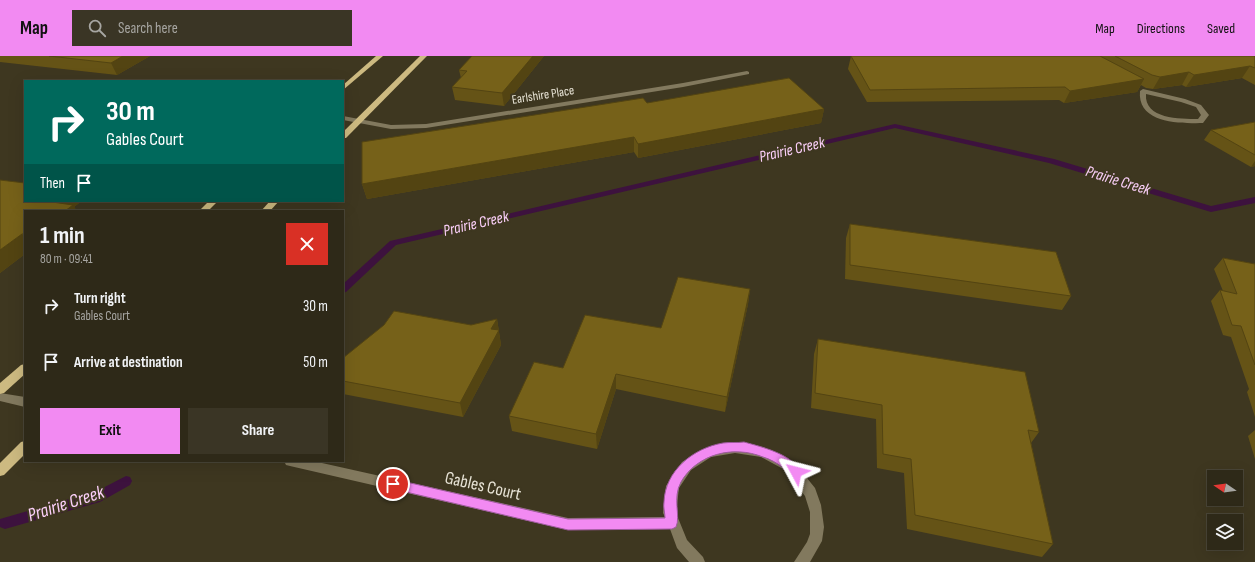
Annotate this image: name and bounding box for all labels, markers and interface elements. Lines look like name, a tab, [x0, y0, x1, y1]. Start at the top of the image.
search box	[72, 10, 352, 46]
text: Map	[20, 17, 48, 40]
icon: search	[86, 17, 108, 39]
text: Search here	[118, 19, 178, 38]
text: Map	[1095, 20, 1115, 37]
text: Directions	[1137, 20, 1185, 37]
text: Saved	[1207, 20, 1235, 37]
street label: Earlshire Place	[511, 82, 575, 108]
text: 30 m	[106, 95, 155, 128]
icon: right	[40, 96, 92, 148]
text: Gables Court	[106, 129, 184, 150]
water label: Prairie Creek	[757, 133, 828, 167]
water label: Prairie Creek	[1083, 162, 1154, 200]
icon: arrive	[73, 172, 95, 194]
text: Then	[40, 174, 65, 193]
water label: Prairie Creek	[441, 207, 512, 241]
text: 1 min	[40, 221, 85, 250]
button: close	[286, 223, 328, 265]
text: 80 m · 09:41	[40, 251, 93, 267]
text: Turn right	[74, 289, 126, 308]
icon: right	[40, 295, 62, 317]
text: 30 m	[303, 297, 328, 316]
text: Gables Court	[74, 308, 130, 324]
icon: arrive	[40, 351, 62, 373]
text: Arrive at destination	[74, 353, 183, 372]
text: 50 m	[303, 353, 328, 372]
button: Exit	[40, 408, 180, 454]
button: Share	[188, 408, 328, 454]
position arrow	[775, 451, 817, 493]
pin	[376, 467, 410, 501]
street label: Gables Court	[443, 467, 524, 505]
north arrow	[1207, 470, 1243, 506]
map controls	[1207, 470, 1243, 550]
icon: arrive	[382, 473, 404, 495]
water label: Prairie Creek	[25, 481, 108, 527]
button: layers	[1207, 514, 1243, 550]

